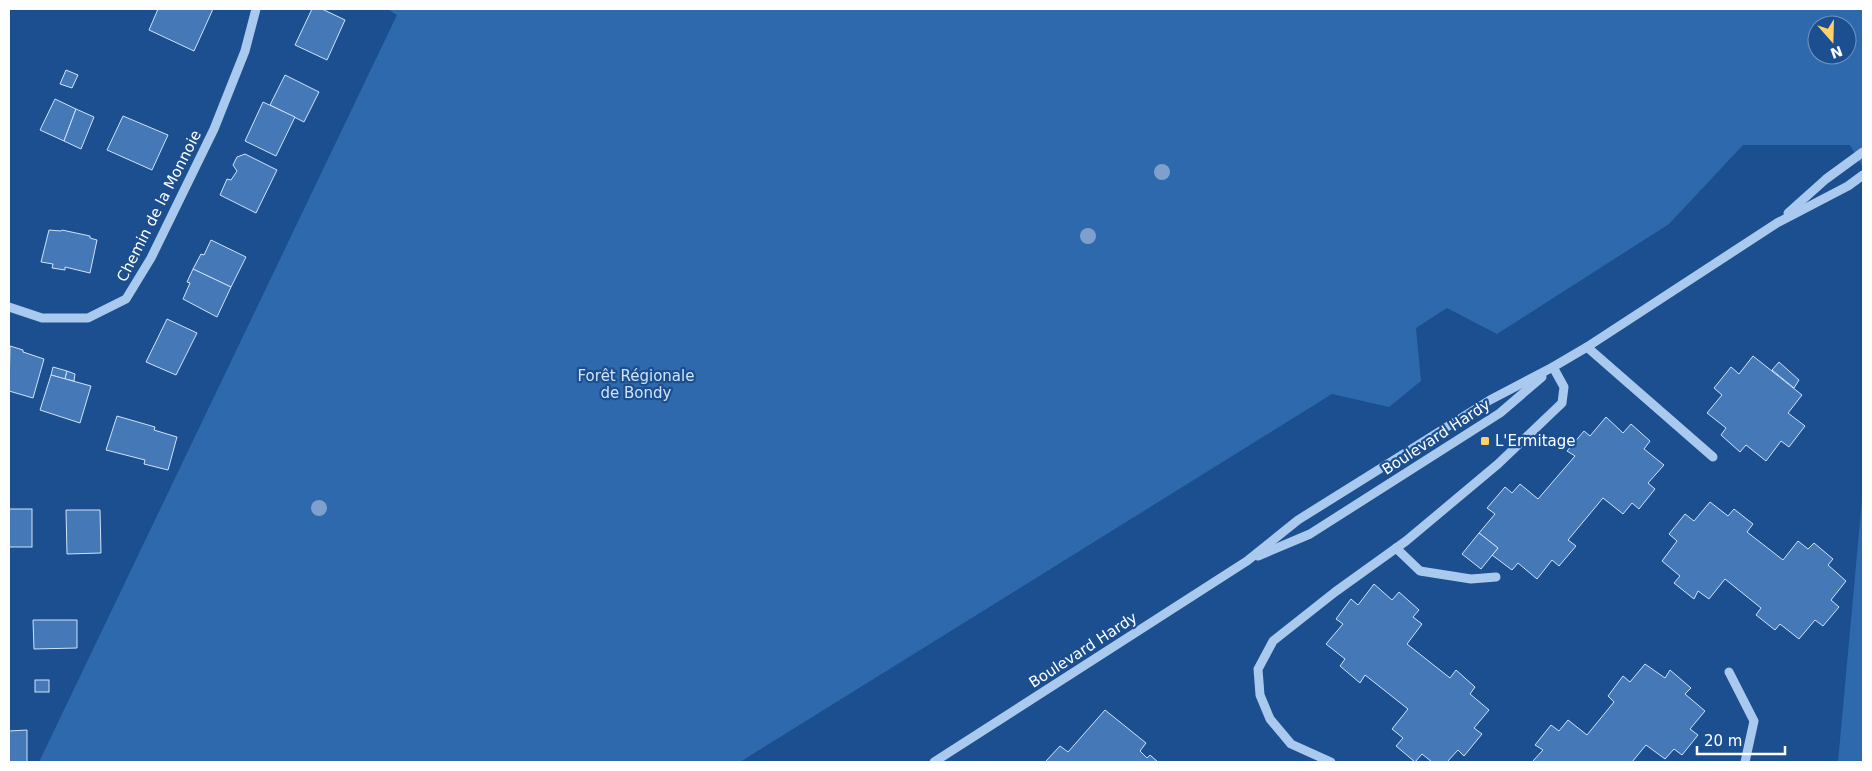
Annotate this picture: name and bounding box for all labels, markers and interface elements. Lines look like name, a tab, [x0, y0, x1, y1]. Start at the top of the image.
north arrow	[1807, 15, 1857, 65]
text: N	[1828, 43, 1845, 62]
street label: Chemin de la Monnoie	[113, 127, 205, 285]
park label: Forêt Régionale de Bondy	[578, 367, 694, 402]
street label: Boulevard Hardy	[1379, 395, 1494, 479]
place label: L'Ermitage	[1495, 432, 1575, 450]
marker: L'Ermitage	[1479, 435, 1491, 447]
street label: Boulevard Hardy	[1026, 608, 1141, 692]
scale bar	[1697, 724, 1784, 756]
text: 20 m	[1704, 732, 1742, 750]

